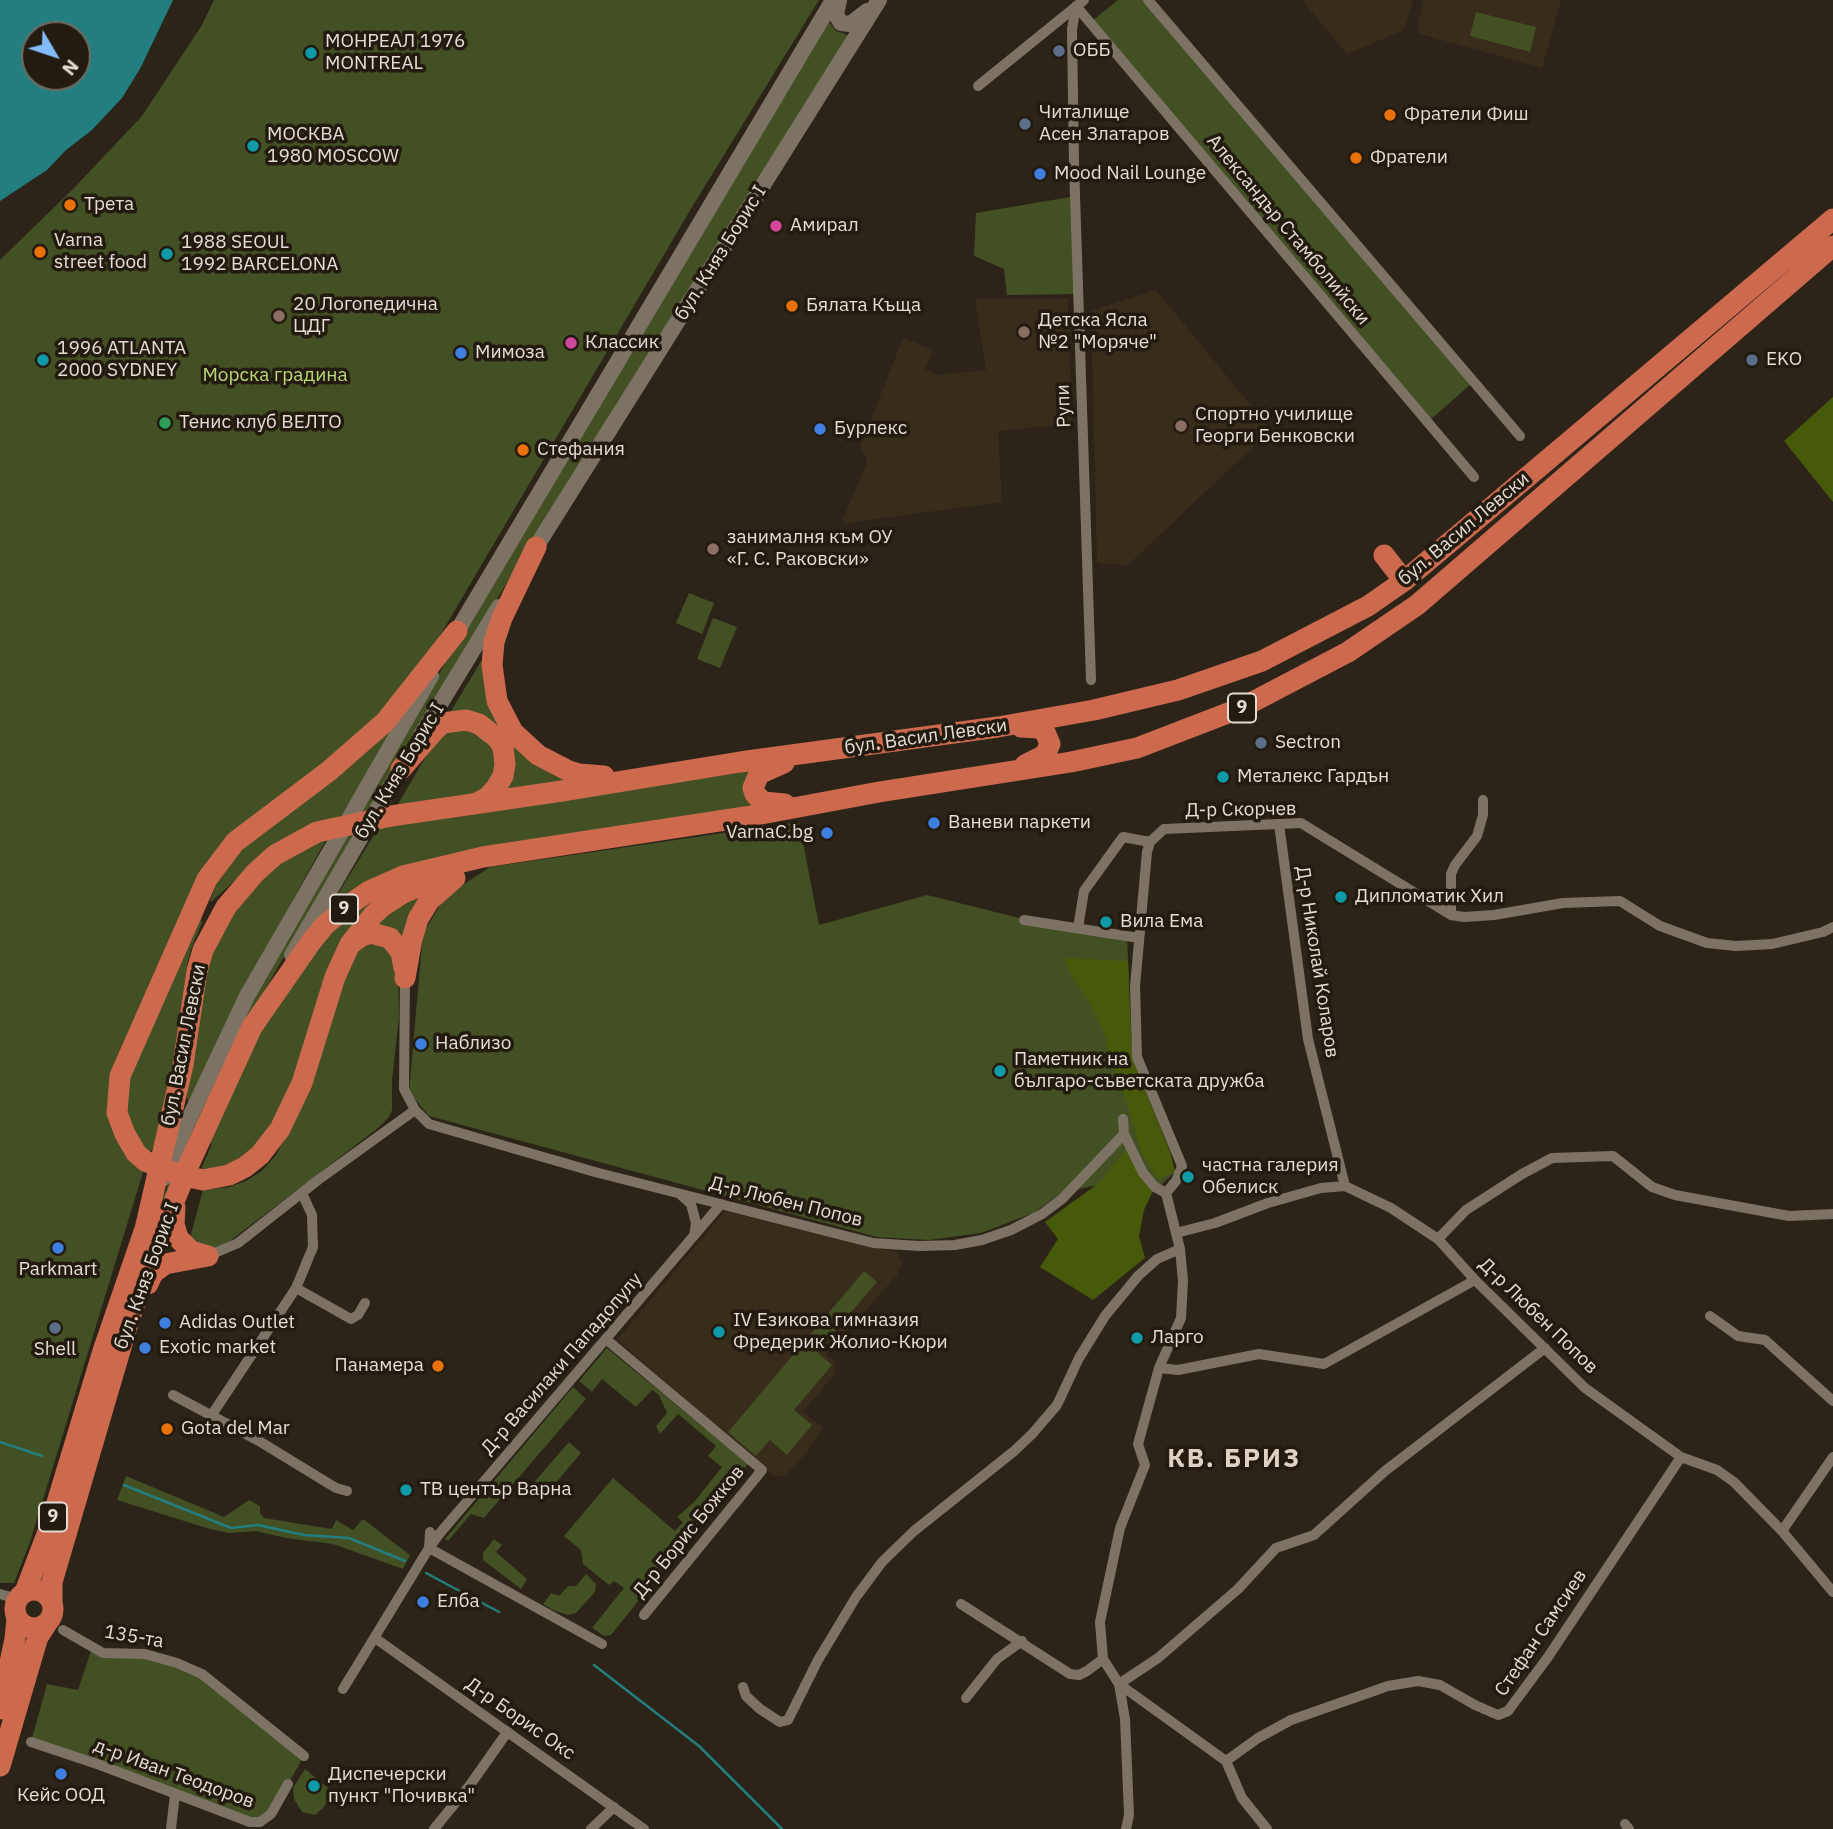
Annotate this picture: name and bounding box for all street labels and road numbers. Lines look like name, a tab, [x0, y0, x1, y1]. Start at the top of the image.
street label: Александър Стамболийски	[1202, 130, 1374, 330]
street label: бул. Княз Борис I	[670, 181, 772, 325]
street label: Рупи	[1052, 384, 1076, 428]
street label: бул. Васил Левски	[1394, 468, 1534, 590]
road number: 9	[1228, 694, 1256, 722]
street label: бул. Княз Борис I	[350, 699, 450, 843]
street label: бул. Васил Левски	[843, 714, 1009, 760]
street label: Д-р Скорчев	[1185, 798, 1297, 822]
street label: Д-р Николай Коларов	[1291, 864, 1343, 1060]
road number: 9	[330, 894, 358, 924]
street label: бул. Васил Левски	[157, 962, 211, 1128]
street label: Д-р Любен Попов	[707, 1172, 865, 1232]
street label: бул. Княз Борис I	[110, 1200, 184, 1352]
street label: Д-р Любен Попов	[1474, 1253, 1602, 1379]
street label: Д-р Василаки Пападопулу	[477, 1268, 647, 1460]
street label: Д-р Борис Божков	[629, 1461, 749, 1603]
road number: 9	[39, 1502, 67, 1532]
street label: Стефан Самсиев	[1490, 1565, 1592, 1701]
street label: 135-та	[102, 1621, 166, 1653]
street label: Д-р Борис Окс	[461, 1673, 579, 1765]
street label: д-р Иван Теодоров	[91, 1734, 257, 1814]

